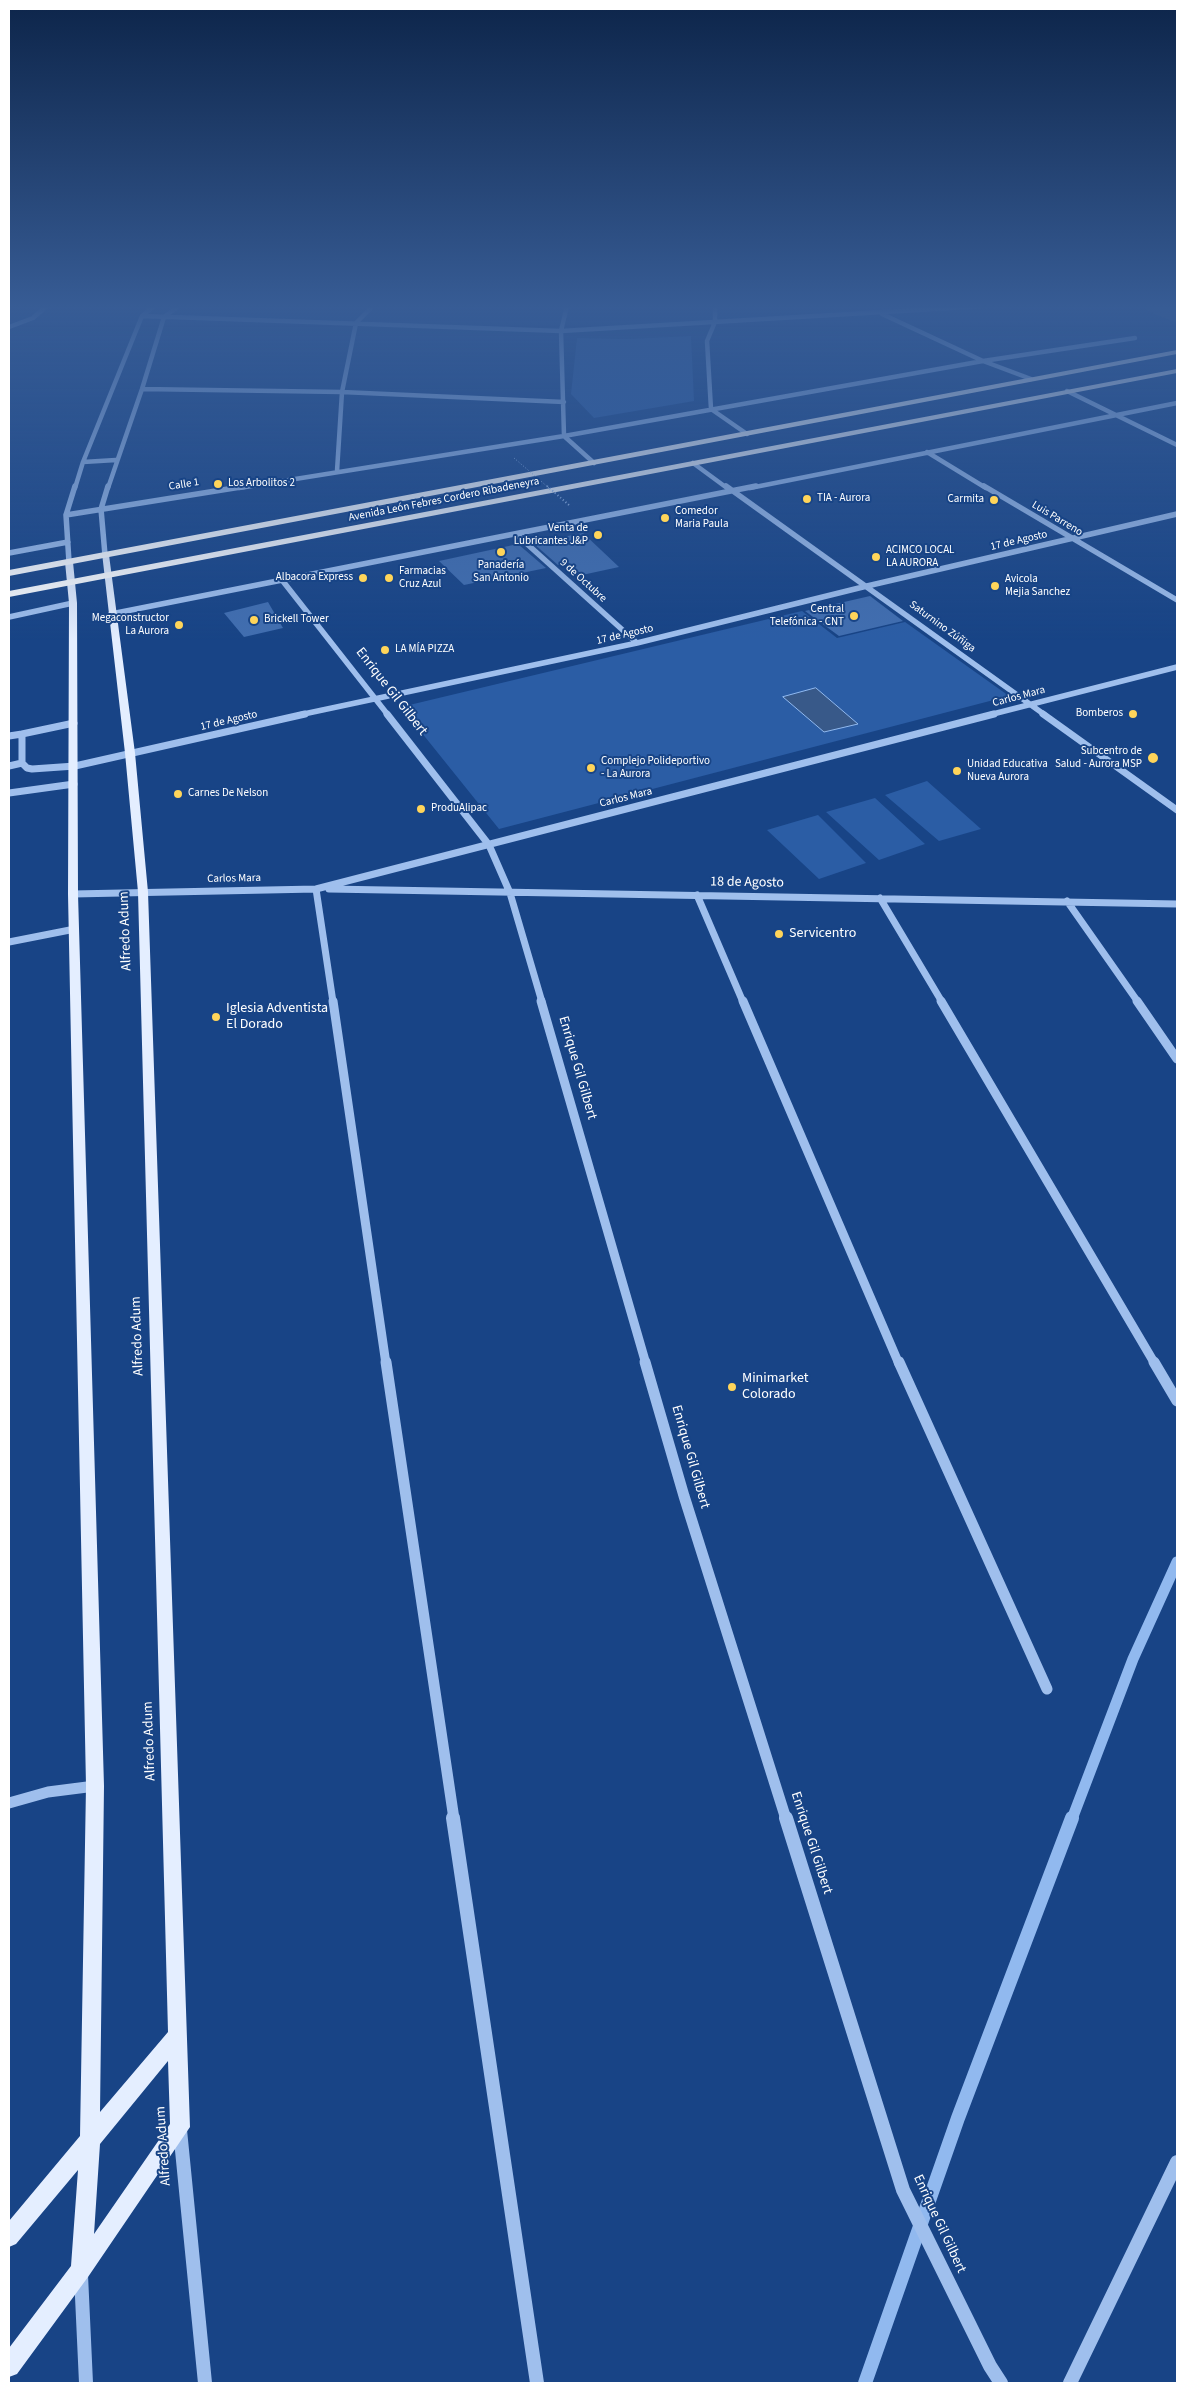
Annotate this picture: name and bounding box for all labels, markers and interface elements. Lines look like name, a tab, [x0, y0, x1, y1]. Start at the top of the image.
street label: Avenida León Febres Cordero Ribadeneyra	[348, 475, 540, 525]
street label: Calle 1	[168, 476, 200, 494]
place label: Los Arbolitos 2	[228, 477, 295, 491]
marker: Los Arbolitos 2	[212, 478, 224, 490]
place label: TIA - Aurora	[817, 492, 870, 506]
marker: TIA - Aurora	[801, 493, 813, 505]
place label: Carmita	[948, 493, 984, 507]
marker: Carmita	[988, 494, 1000, 506]
street label: Luis Parreno	[1029, 499, 1085, 539]
place label: Comedor Maria Paula	[675, 505, 728, 531]
marker: Comedor Maria Paula	[659, 512, 671, 524]
place label: Venta de Lubricantes J&P	[514, 522, 588, 548]
street label: 17 de Agosto	[989, 528, 1049, 554]
marker: Venta de Lubricantes J&P	[592, 529, 604, 541]
place label: ACIMCO LOCAL LA AURORA	[886, 544, 954, 570]
marker: Panadería San Antonio	[495, 546, 507, 558]
marker: ACIMCO LOCAL LA AURORA	[870, 551, 882, 563]
street label: 9 de Octubre	[557, 556, 609, 606]
place label: Panadería San Antonio	[473, 559, 529, 585]
place label: Farmacias Cruz Azul	[399, 565, 446, 591]
place label: Albacora Express	[276, 571, 353, 585]
marker: Albacora Express	[357, 572, 369, 584]
marker: Farmacias Cruz Azul	[383, 572, 395, 584]
place label: Avicola Mejia Sanchez	[1005, 573, 1070, 599]
marker: Avicola Mejia Sanchez	[989, 580, 1001, 592]
street label: Saturnino Zúñiga	[906, 598, 978, 656]
place label: Central Telefónica - CNT	[770, 603, 844, 629]
marker: Central Telefónica - CNT	[848, 610, 860, 622]
place label: Megaconstructor La Aurora	[92, 612, 169, 638]
place label: Brickell Tower	[264, 613, 329, 627]
marker: Brickell Tower	[248, 614, 260, 626]
marker: Megaconstructor La Aurora	[173, 619, 185, 631]
street label: 17 de Agosto	[595, 622, 655, 648]
place label: LA MÍA PIZZA	[395, 643, 454, 657]
marker: LA MÍA PIZZA	[379, 644, 391, 656]
street label: Enrique Gil Gilbert	[351, 645, 431, 739]
street label: Carlos Mara	[991, 684, 1047, 710]
place label: Bomberos	[1076, 707, 1123, 721]
street label: 17 de Agosto	[199, 708, 259, 734]
marker: Bomberos	[1127, 708, 1139, 720]
place label: Subcentro de Salud - Aurora MSP	[1055, 745, 1142, 771]
marker: Subcentro de Salud - Aurora MSP	[1146, 751, 1160, 765]
place label: Complejo Polideportivo - La Aurora	[601, 755, 710, 781]
place label: Unidad Educativa Nueva Aurora	[967, 758, 1048, 784]
marker: Complejo Polideportivo - La Aurora	[585, 762, 597, 774]
marker: Unidad Educativa Nueva Aurora	[951, 765, 963, 777]
street label: Carlos Mara	[598, 785, 654, 811]
place label: Carnes De Nelson	[188, 787, 268, 801]
marker: Carnes De Nelson	[172, 788, 184, 800]
place label: ProduAlipac	[431, 802, 487, 816]
marker: ProduAlipac	[415, 803, 427, 815]
street label: Carlos Mara	[207, 872, 261, 886]
street label: 18 de Agosto	[710, 874, 784, 892]
street label: Alfredo Adum	[116, 891, 136, 971]
place label: Servicentro	[789, 926, 856, 942]
marker: Servicentro	[773, 928, 785, 940]
place label: Iglesia Adventista El Dorado	[226, 1001, 328, 1034]
marker: Iglesia Adventista El Dorado	[210, 1011, 222, 1023]
street label: Enrique Gil Gilbert	[554, 1014, 600, 1122]
street label: Alfredo Adum	[128, 1296, 148, 1376]
place label: Minimarket Colorado	[742, 1371, 808, 1404]
marker: Minimarket Colorado	[726, 1381, 738, 1393]
street label: Enrique Gil Gilbert	[667, 1403, 713, 1511]
street label: Alfredo Adum	[140, 1701, 160, 1781]
street label: Enrique Gil Gilbert	[787, 1790, 835, 1896]
street label: Alfredo Adum	[153, 2106, 175, 2186]
street label: Enrique Gil Gilbert	[909, 2172, 969, 2276]

